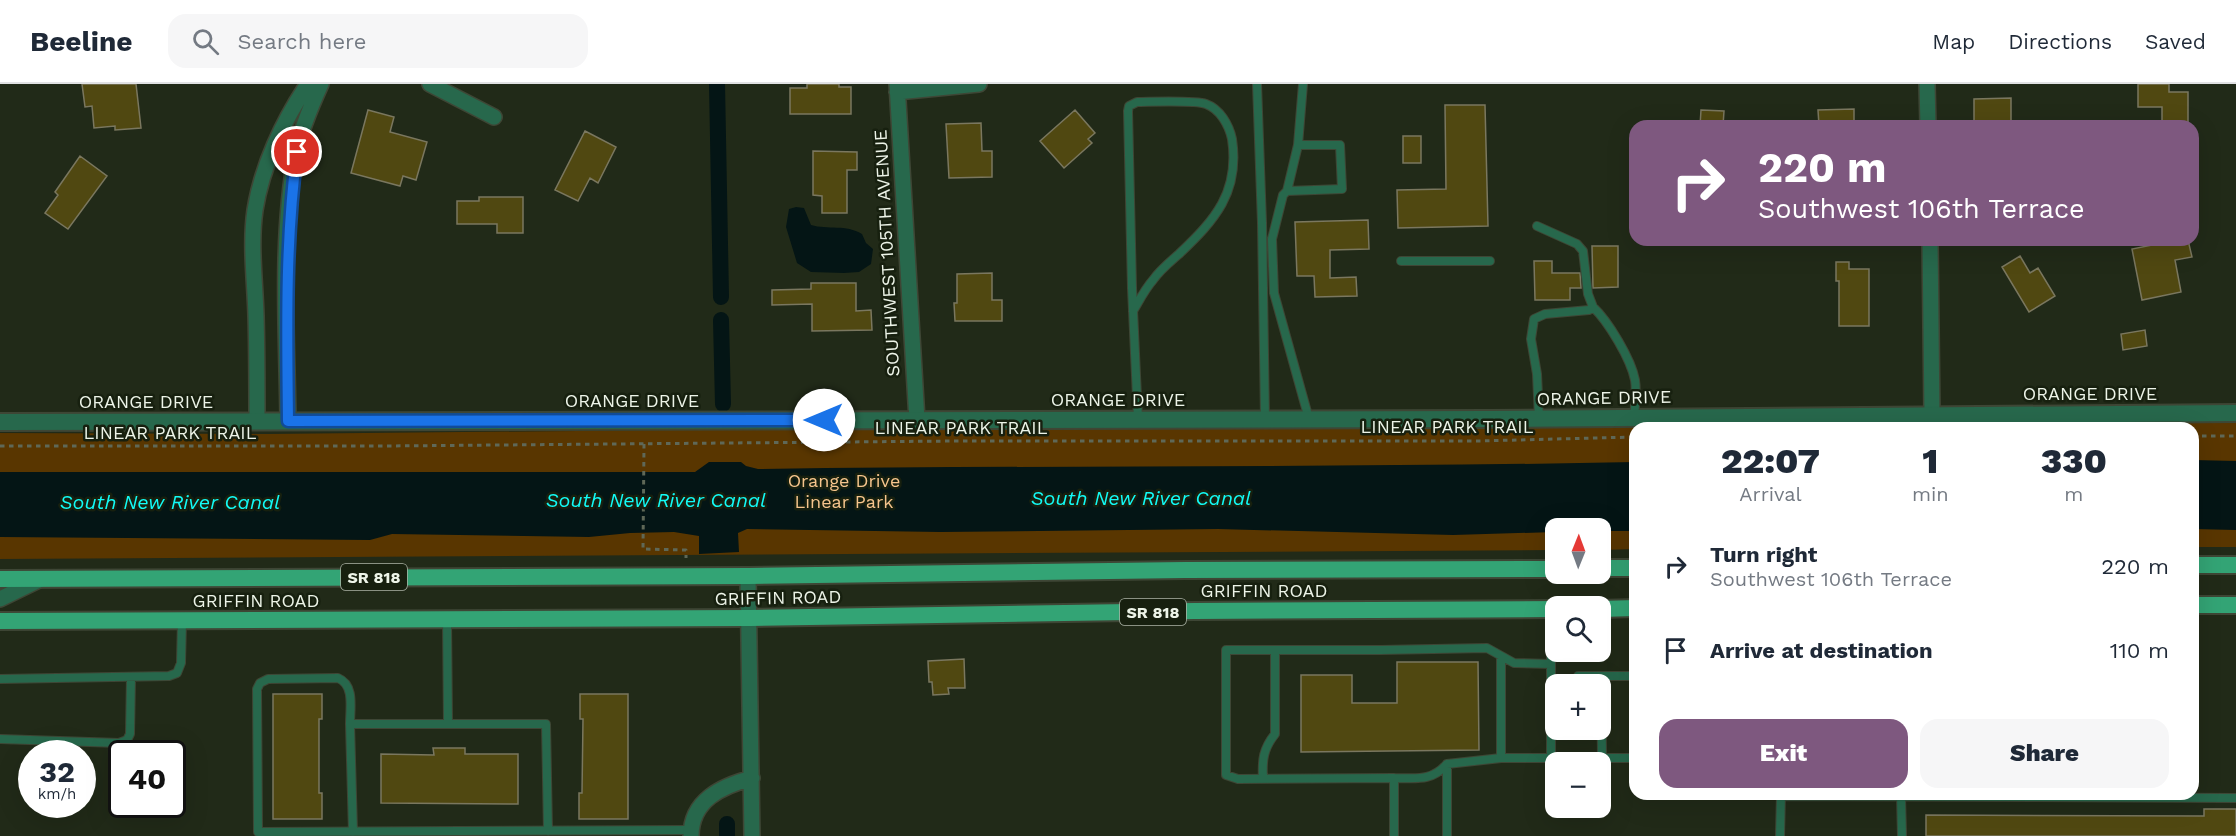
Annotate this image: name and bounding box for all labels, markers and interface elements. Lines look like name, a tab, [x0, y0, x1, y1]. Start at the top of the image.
search box	[168, 14, 588, 68]
text: Beeline	[30, 25, 132, 58]
icon: search	[189, 25, 222, 58]
text: Search here	[237, 29, 366, 54]
text: Map	[1932, 29, 1975, 54]
text: Directions	[2008, 29, 2112, 54]
text: Saved	[2145, 29, 2206, 54]
pin	[271, 126, 322, 177]
street label: SOUTHWEST 105TH AVENUE	[870, 129, 903, 377]
icon: arrive	[280, 135, 313, 168]
text: 220 m	[1758, 143, 1887, 192]
icon: right	[1659, 144, 1737, 222]
text: Southwest 106th Terrace	[1758, 193, 2085, 225]
street label: ORANGE DRIVE	[2023, 383, 2157, 404]
street label: ORANGE DRIVE	[1537, 386, 1671, 409]
position arrow	[792, 388, 856, 452]
street label: ORANGE DRIVE	[1051, 389, 1185, 410]
street label: ORANGE DRIVE	[565, 390, 699, 411]
street label: ORANGE DRIVE	[79, 391, 213, 412]
street label: LINEAR PARK TRAIL	[1361, 416, 1534, 437]
street label: LINEAR PARK TRAIL	[875, 417, 1048, 438]
street label: LINEAR PARK TRAIL	[84, 422, 257, 443]
text: 22:07	[1721, 440, 1820, 482]
text: 1	[1922, 440, 1938, 482]
text: 330	[2041, 440, 2107, 482]
park label: Orange Drive Linear Park	[788, 470, 900, 512]
text: Arrival	[1739, 482, 1802, 506]
text: min	[1912, 482, 1949, 506]
text: m	[2064, 482, 2083, 506]
water label: South New River Canal	[1031, 486, 1251, 510]
water label: South New River Canal	[546, 488, 766, 512]
water label: South New River Canal	[60, 490, 280, 514]
north arrow	[1545, 518, 1611, 584]
map controls	[1545, 518, 1611, 818]
text: Turn right	[1710, 542, 1817, 567]
icon: right	[1659, 550, 1692, 583]
text: 220 m	[2101, 554, 2169, 579]
road number: SR 818	[341, 564, 407, 590]
text: Southwest 106th Terrace	[1710, 567, 1952, 591]
street label: GRIFFIN ROAD	[1201, 580, 1327, 601]
street label: GRIFFIN ROAD	[714, 586, 842, 609]
street label: GRIFFIN ROAD	[193, 590, 319, 611]
button: search	[1545, 596, 1611, 662]
road number: SR 818	[1120, 599, 1186, 625]
icon: arrive	[1659, 634, 1692, 667]
text: Arrive at destination	[1710, 638, 1933, 663]
text: 110 m	[2110, 638, 2169, 663]
button: +	[1545, 674, 1611, 740]
button: Exit	[1659, 719, 1908, 788]
button: Share	[1920, 719, 2169, 788]
speed limit sign: 40	[108, 740, 186, 818]
button: −	[1545, 752, 1611, 818]
text: 32	[39, 754, 75, 789]
text: km/h	[38, 785, 76, 803]

